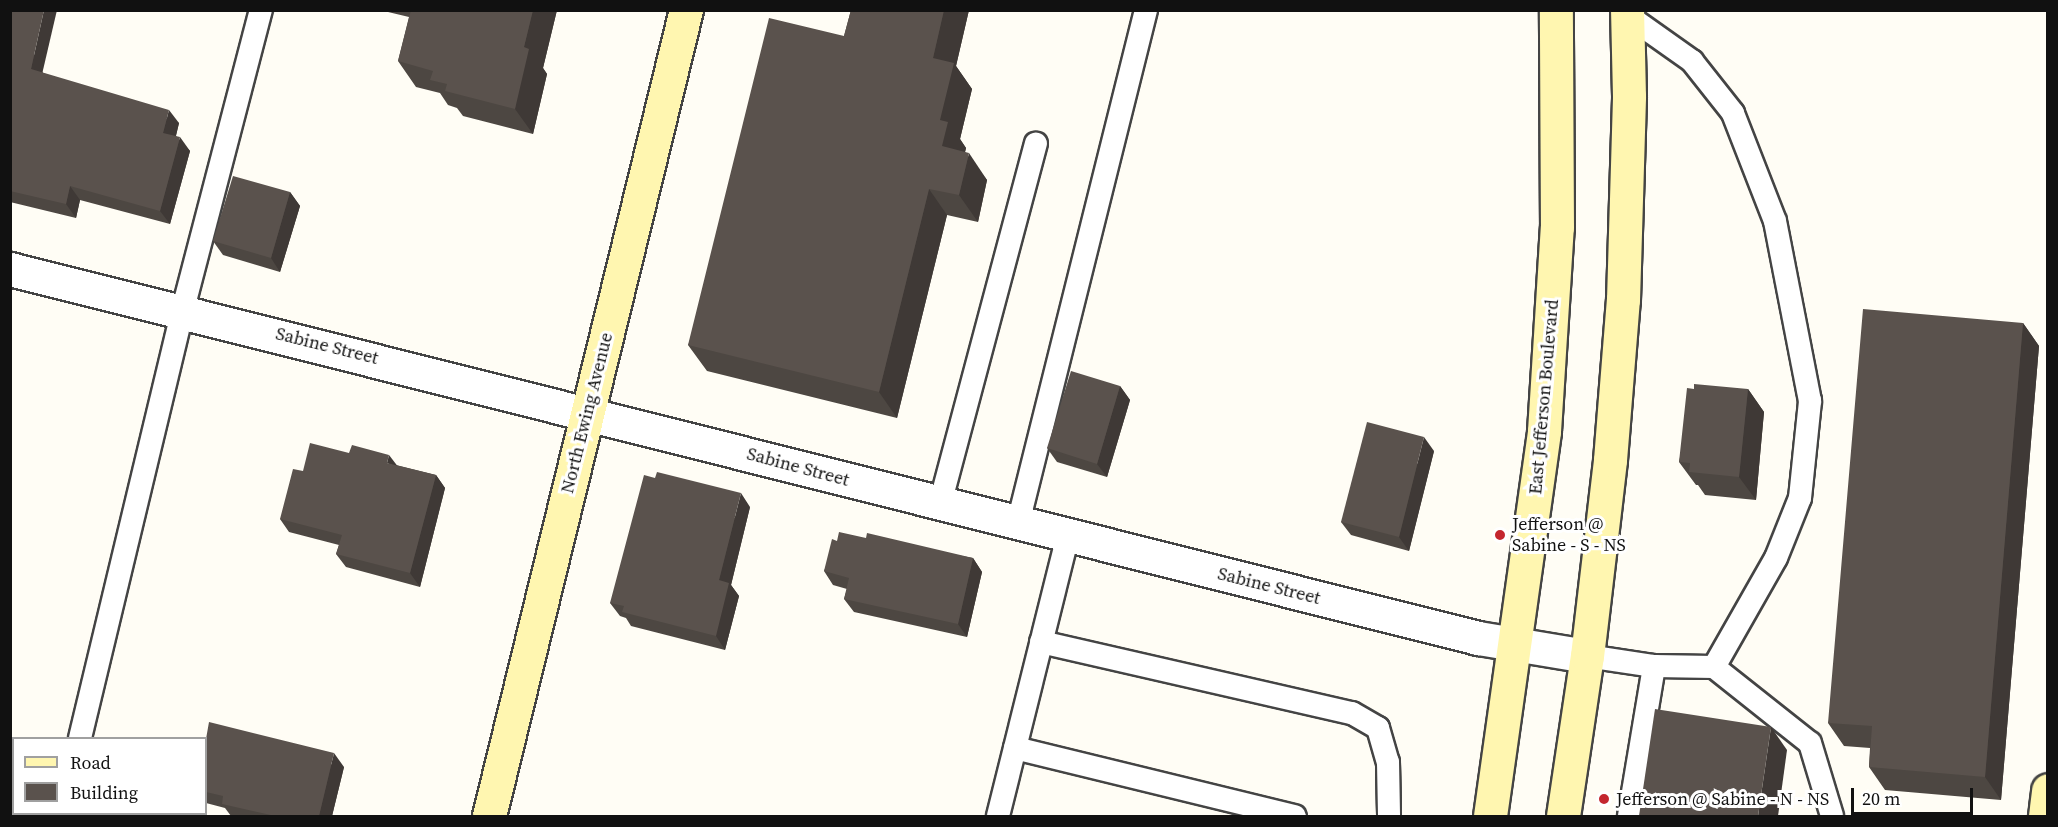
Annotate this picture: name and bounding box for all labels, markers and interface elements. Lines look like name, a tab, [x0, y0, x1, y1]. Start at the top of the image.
street label: East Jefferson Boulevard	[1525, 299, 1563, 495]
street label: Sabine Street	[273, 323, 381, 369]
street label: North Ewing Avenue	[557, 330, 617, 496]
street label: Sabine Street	[745, 443, 851, 491]
place label: Jefferson @ Sabine - S - NS	[1512, 514, 1626, 556]
marker: Jefferson @ Sabine - S - NS	[1493, 528, 1507, 542]
street label: Sabine Street	[1215, 563, 1323, 609]
legend	[12, 737, 207, 815]
text: Road	[70, 750, 111, 775]
scale bar	[1854, 776, 1976, 814]
text: Building	[70, 780, 138, 805]
text: 20 m	[1862, 786, 1900, 811]
place label: Jefferson @ Sabine - N - NS	[1616, 788, 1829, 810]
marker: Jefferson @ Sabine - N - NS	[1597, 792, 1611, 806]

